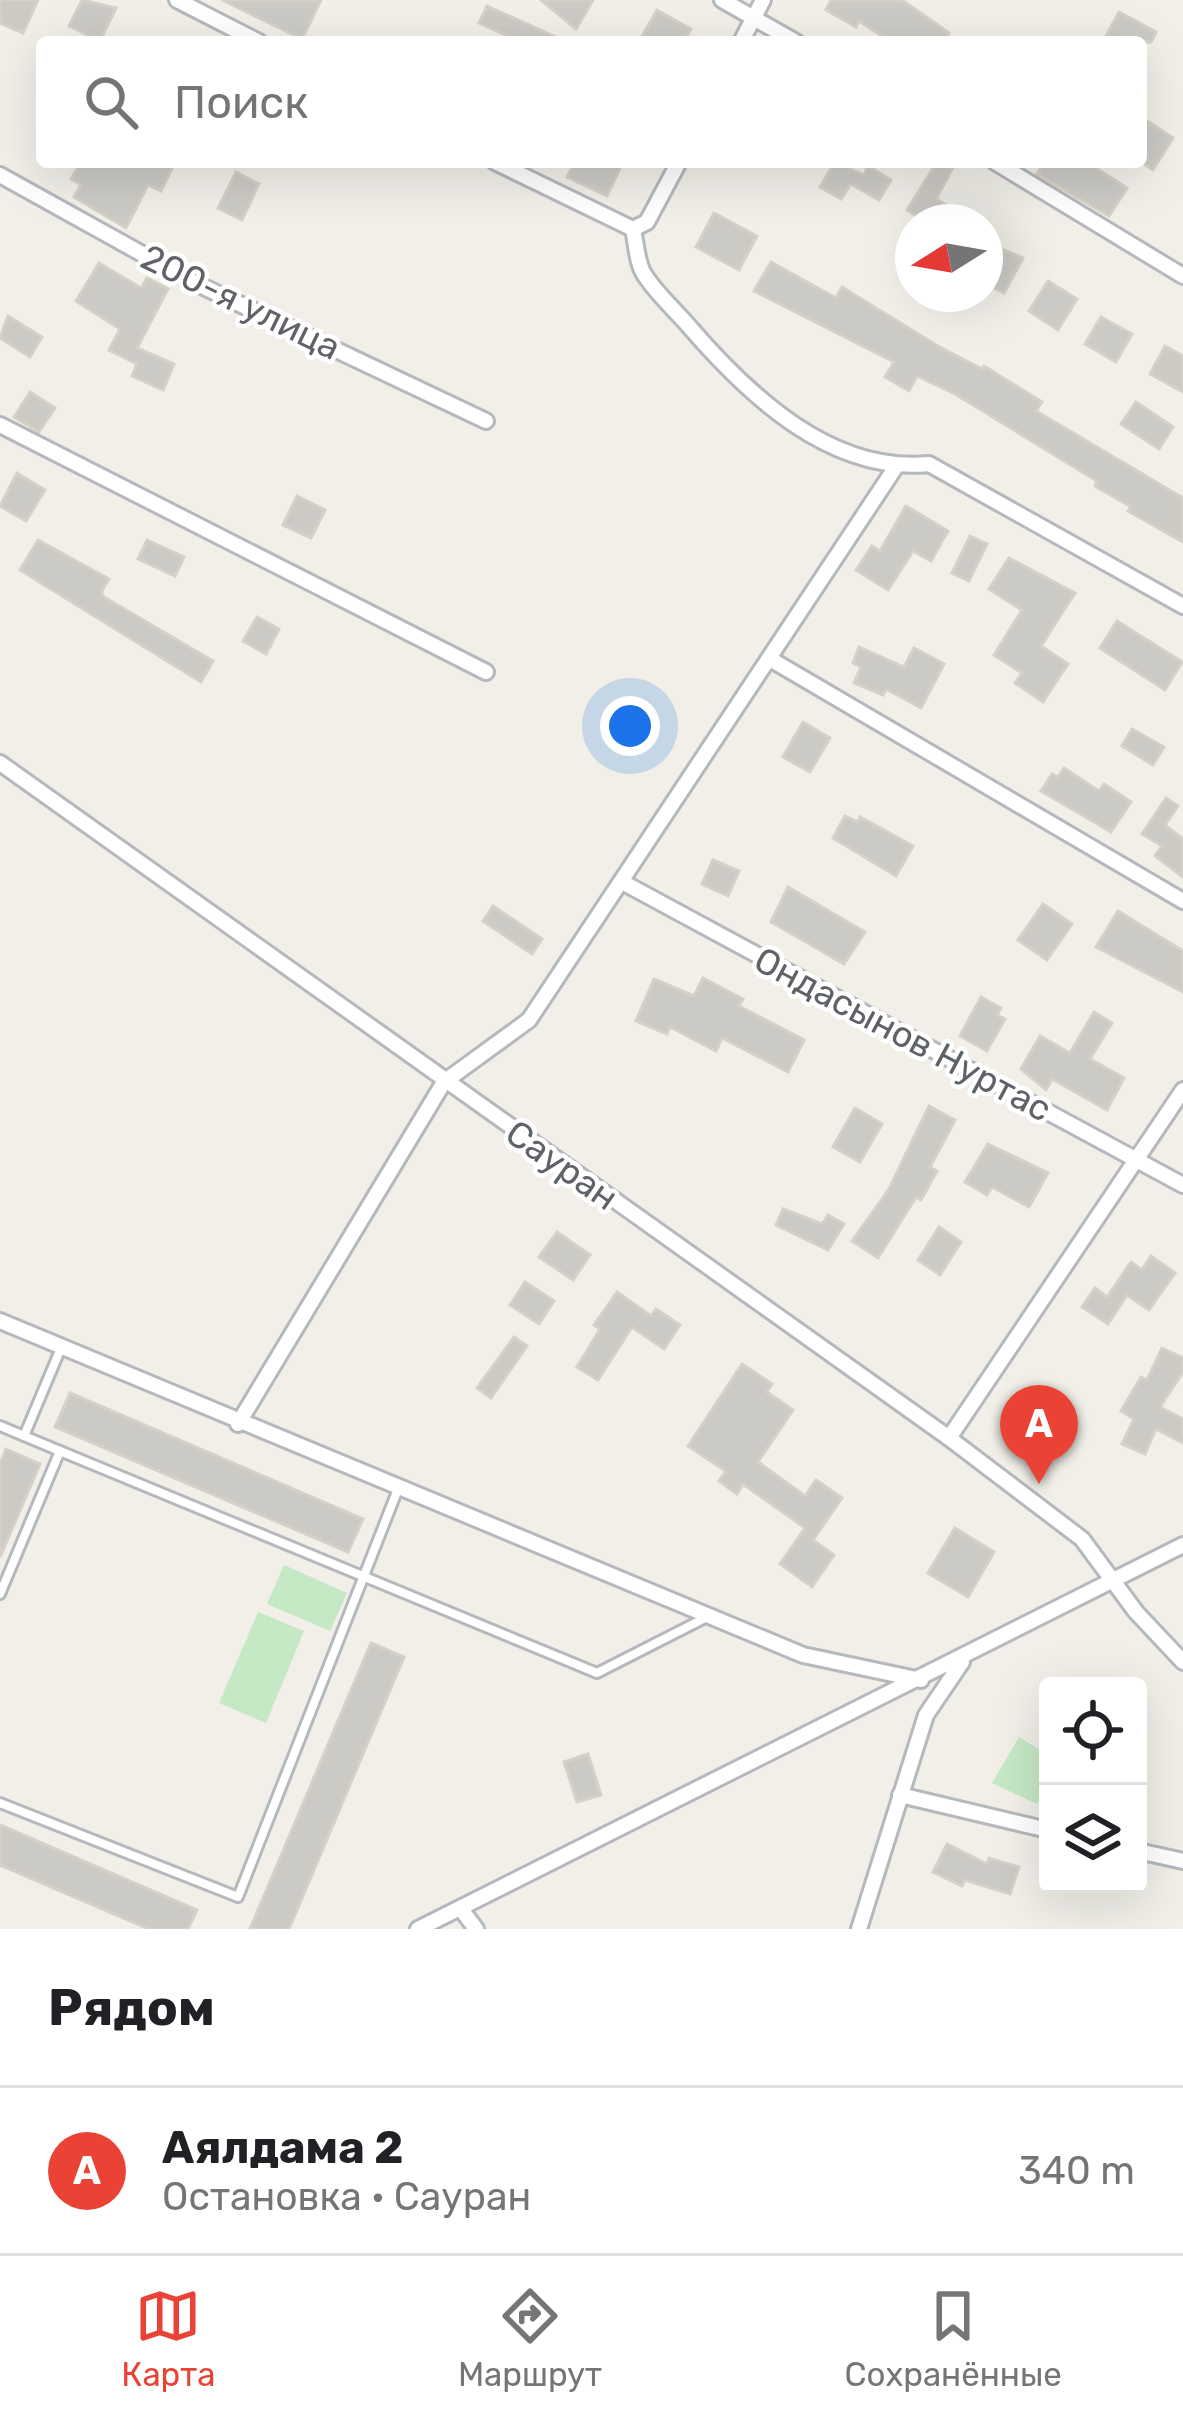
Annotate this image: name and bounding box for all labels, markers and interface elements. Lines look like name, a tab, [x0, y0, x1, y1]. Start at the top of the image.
search box	[36, 36, 1147, 168]
icon: search	[78, 69, 144, 135]
text: Поиск	[174, 76, 308, 129]
north arrow	[895, 204, 1003, 312]
street label: 200-я улица	[134, 235, 348, 369]
your location	[600, 696, 660, 756]
street label: Ондасынов Нуртас	[747, 938, 1059, 1130]
street label: Сауран	[498, 1111, 626, 1219]
pin: A	[1000, 1385, 1078, 1484]
map controls	[1039, 1677, 1147, 1893]
button: locate	[1039, 1677, 1147, 1785]
button: layers	[1039, 1785, 1147, 1893]
text: Рядом	[48, 1977, 215, 2038]
text: Аялдама 2	[162, 2121, 404, 2174]
text: A	[73, 2148, 101, 2194]
text: 340 m	[1018, 2148, 1135, 2194]
text: Остановка · Сауран	[162, 2174, 531, 2220]
tab: Карта	[121, 2283, 215, 2394]
tab: Маршрут	[458, 2283, 602, 2394]
tab: Сохранённые	[845, 2283, 1062, 2394]

